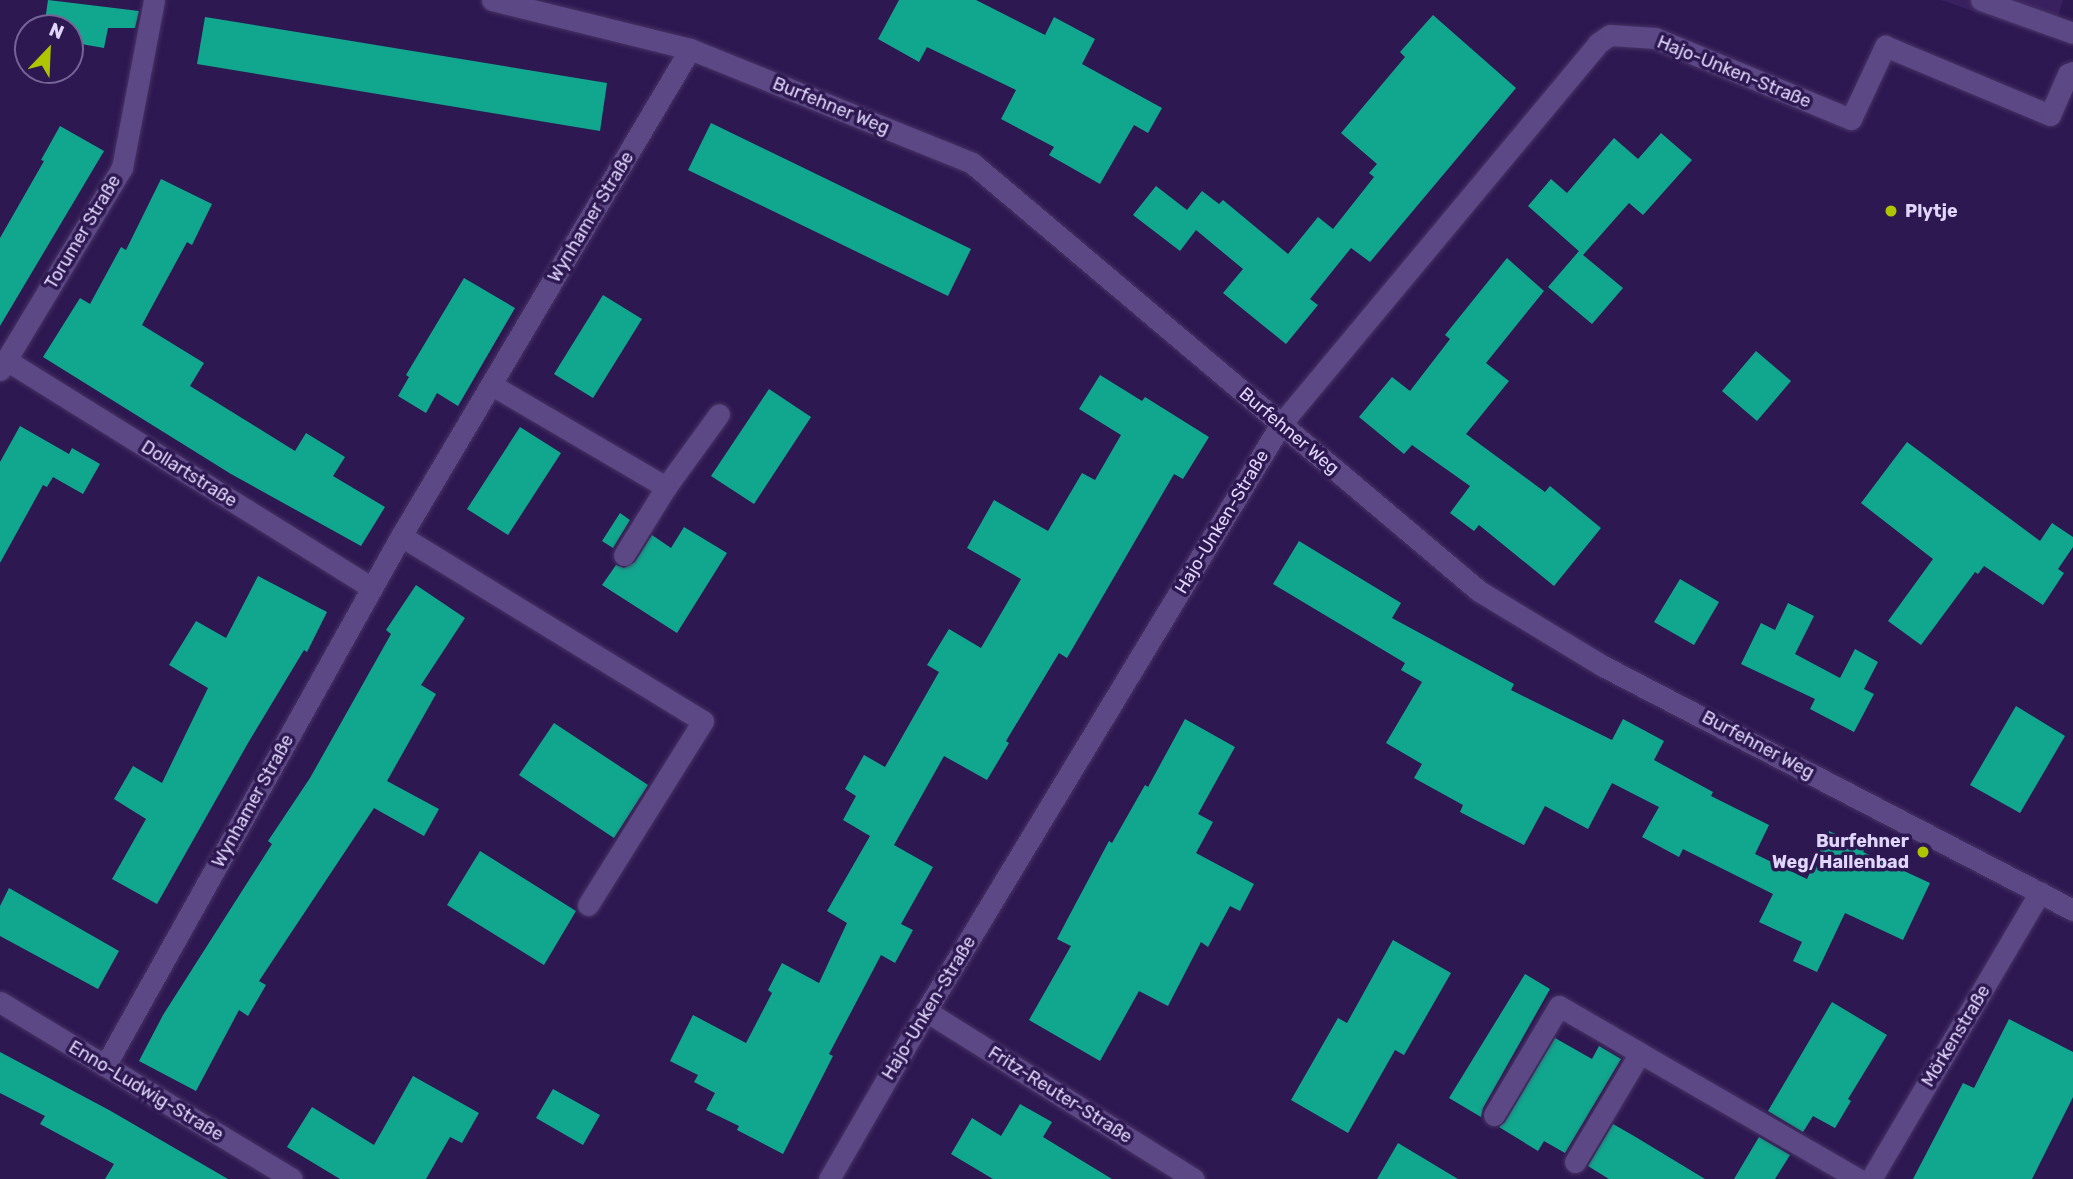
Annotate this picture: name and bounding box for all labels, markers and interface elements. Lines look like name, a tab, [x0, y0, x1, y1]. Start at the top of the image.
north arrow	[14, 14, 84, 84]
text: N	[46, 18, 67, 44]
street label: Hajo-Unken-Straße	[1654, 31, 1814, 113]
street label: Burfehner Weg	[769, 73, 893, 139]
street label: Wynhamer Straße	[543, 148, 639, 286]
street label: Torumer Straße	[40, 171, 126, 293]
place label: Plytje	[1905, 200, 1958, 222]
marker: Plytje	[1883, 203, 1899, 219]
street label: Burfehner Weg	[1234, 383, 1344, 479]
street label: Dollartstraße	[137, 436, 241, 512]
street label: Hajo-Unken-Straße	[1171, 446, 1273, 598]
street label: Burfehner Weg	[1698, 706, 1818, 784]
street label: Wynhamer Straße	[207, 731, 299, 871]
place label: Burfehner Weg/Hallenbad	[1772, 831, 1909, 874]
marker: Burfehner Weg/Hallenbad	[1915, 844, 1931, 860]
street label: Hajo-Unken-Straße	[878, 932, 980, 1084]
street label: Mörkenstraße	[1917, 981, 1995, 1091]
street label: Enno-Ludwig-Straße	[65, 1036, 227, 1146]
street label: Fritz-Reuter-Straße	[984, 1042, 1136, 1148]

